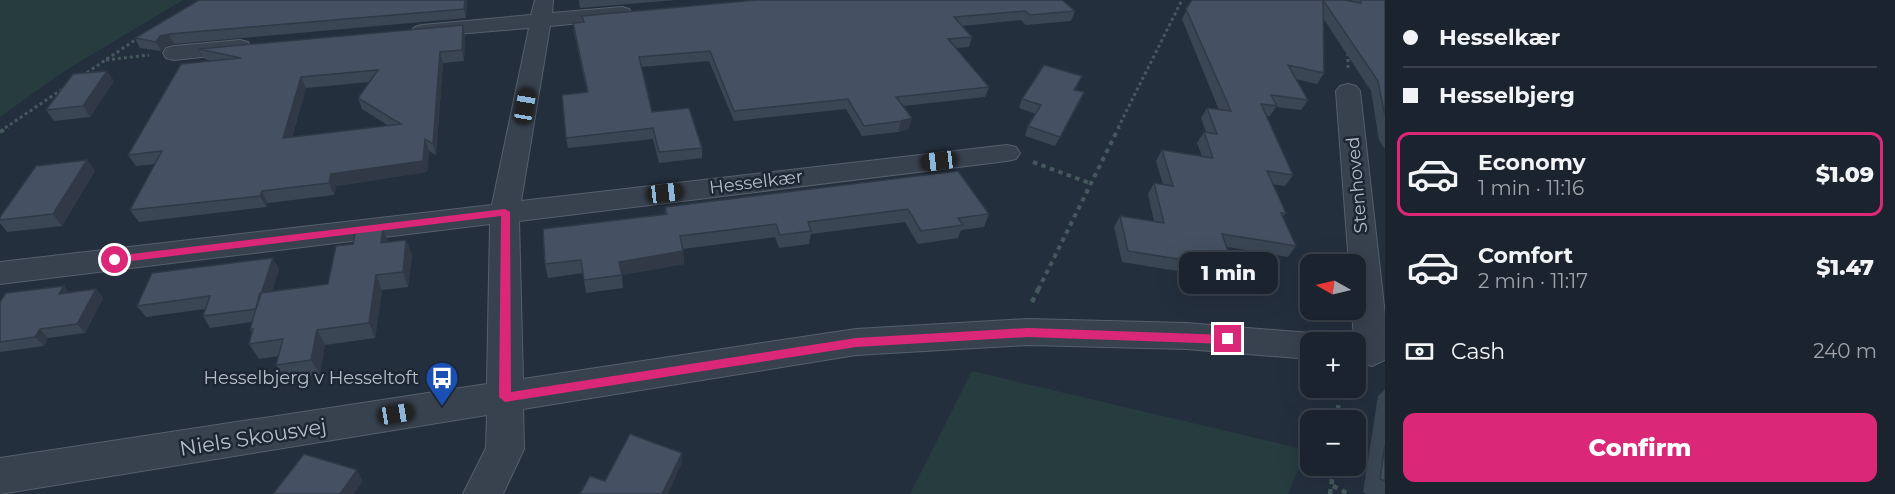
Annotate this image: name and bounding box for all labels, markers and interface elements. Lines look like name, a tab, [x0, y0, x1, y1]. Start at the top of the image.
text: Hesselkær	[1439, 24, 1560, 51]
text: Hesselbjerg	[1439, 82, 1575, 109]
car	[513, 87, 537, 125]
street label: Stenhoved	[1342, 136, 1372, 234]
icon: car	[1406, 147, 1460, 201]
text: Economy	[1478, 149, 1586, 176]
car	[920, 150, 958, 172]
text: $1.09	[1816, 161, 1874, 188]
street label: Hesselkær	[708, 165, 804, 199]
text: 1 min · 11:16	[1478, 176, 1584, 200]
car	[646, 182, 684, 204]
icon: car	[1406, 240, 1460, 294]
text: Comfort	[1478, 242, 1573, 269]
route start	[101, 246, 128, 273]
callout: 1 min	[1178, 252, 1278, 294]
north arrow	[1300, 254, 1366, 320]
map controls	[1300, 254, 1366, 476]
text: $1.47	[1816, 254, 1874, 281]
text: 1 min	[1201, 261, 1256, 285]
text: 2 min · 11:17	[1478, 269, 1588, 293]
route end	[1214, 325, 1241, 352]
button: +	[1300, 332, 1366, 398]
icon: cash	[1403, 335, 1436, 368]
text: Cash	[1451, 338, 1505, 365]
text: 240 m	[1813, 339, 1877, 363]
bus stop icon: Hesselbjerg v Hesseltoft	[424, 360, 460, 407]
place label: Hesselbjerg v Hesseltoft	[203, 367, 419, 389]
car	[377, 402, 415, 426]
button: −	[1300, 410, 1366, 476]
street label: Niels Skousvej	[178, 413, 328, 461]
button: Confirm	[1403, 413, 1877, 482]

